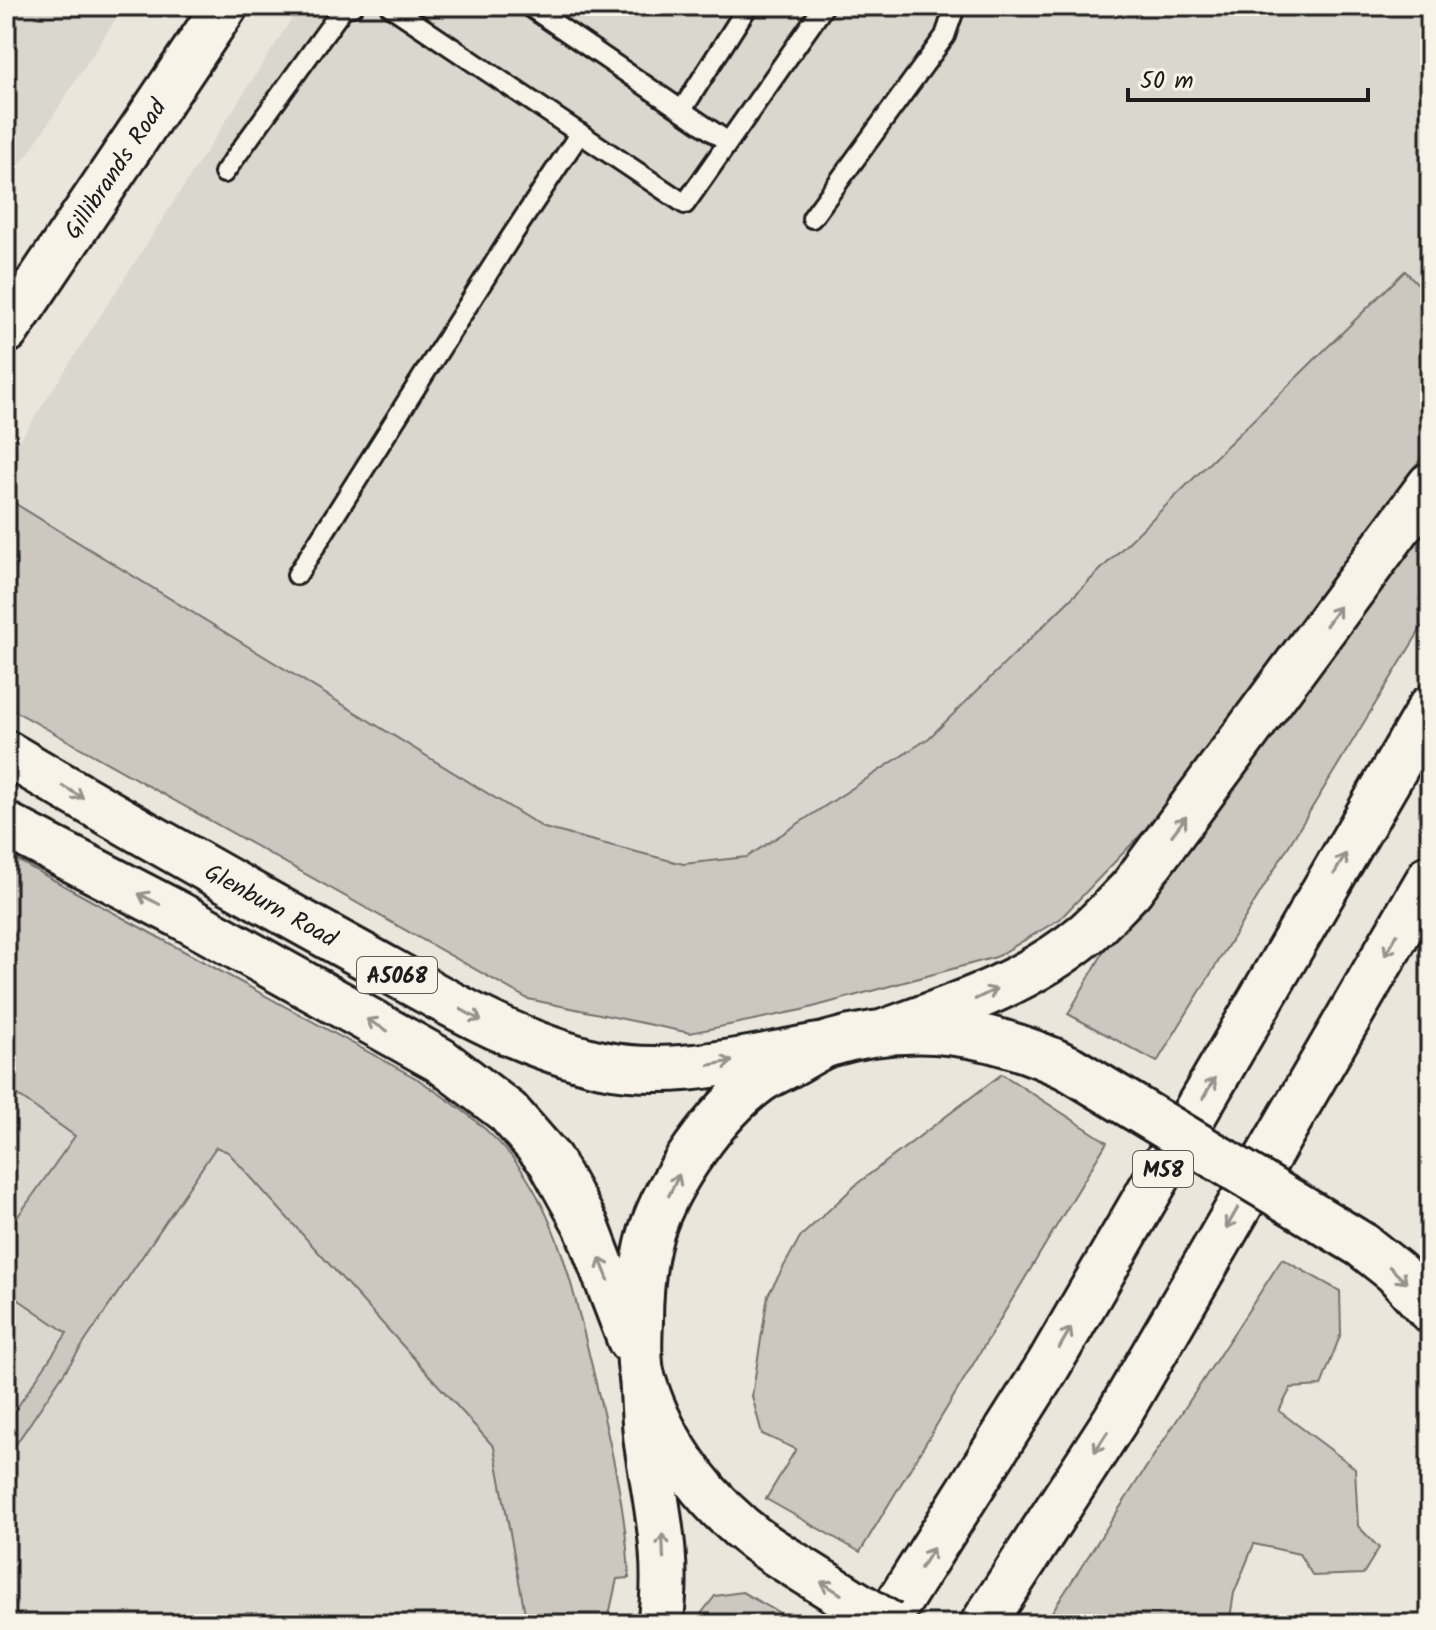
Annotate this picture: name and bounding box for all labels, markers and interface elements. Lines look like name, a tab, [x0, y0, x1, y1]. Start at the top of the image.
scale bar	[1128, 52, 1368, 102]
text: 50 m	[1140, 62, 1194, 101]
street label: Gillibrands Road	[55, 91, 178, 248]
one-way arrow	[1325, 606, 1341, 628]
one-way arrow	[61, 785, 84, 801]
one-way arrow	[1171, 816, 1188, 837]
one-way arrow	[1333, 852, 1348, 876]
street label: Glenburn Road	[197, 854, 345, 959]
one-way arrow	[138, 891, 162, 906]
one-way arrow	[1383, 932, 1398, 956]
road number: A5068	[357, 957, 437, 993]
one-way arrow	[973, 986, 997, 1001]
one-way arrow	[459, 1007, 482, 1023]
one-way arrow	[365, 1017, 389, 1032]
one-way arrow	[708, 1054, 733, 1069]
one-way arrow	[1202, 1077, 1217, 1101]
road number: M58	[1133, 1151, 1193, 1187]
one-way arrow	[667, 1173, 682, 1197]
one-way arrow	[1224, 1206, 1240, 1229]
one-way arrow	[595, 1257, 610, 1282]
one-way arrow	[1388, 1265, 1407, 1284]
one-way arrow	[1057, 1327, 1073, 1350]
one-way arrow	[1092, 1430, 1108, 1453]
one-way arrow	[656, 1533, 671, 1560]
one-way arrow	[919, 1547, 935, 1570]
one-way arrow	[820, 1580, 843, 1596]

